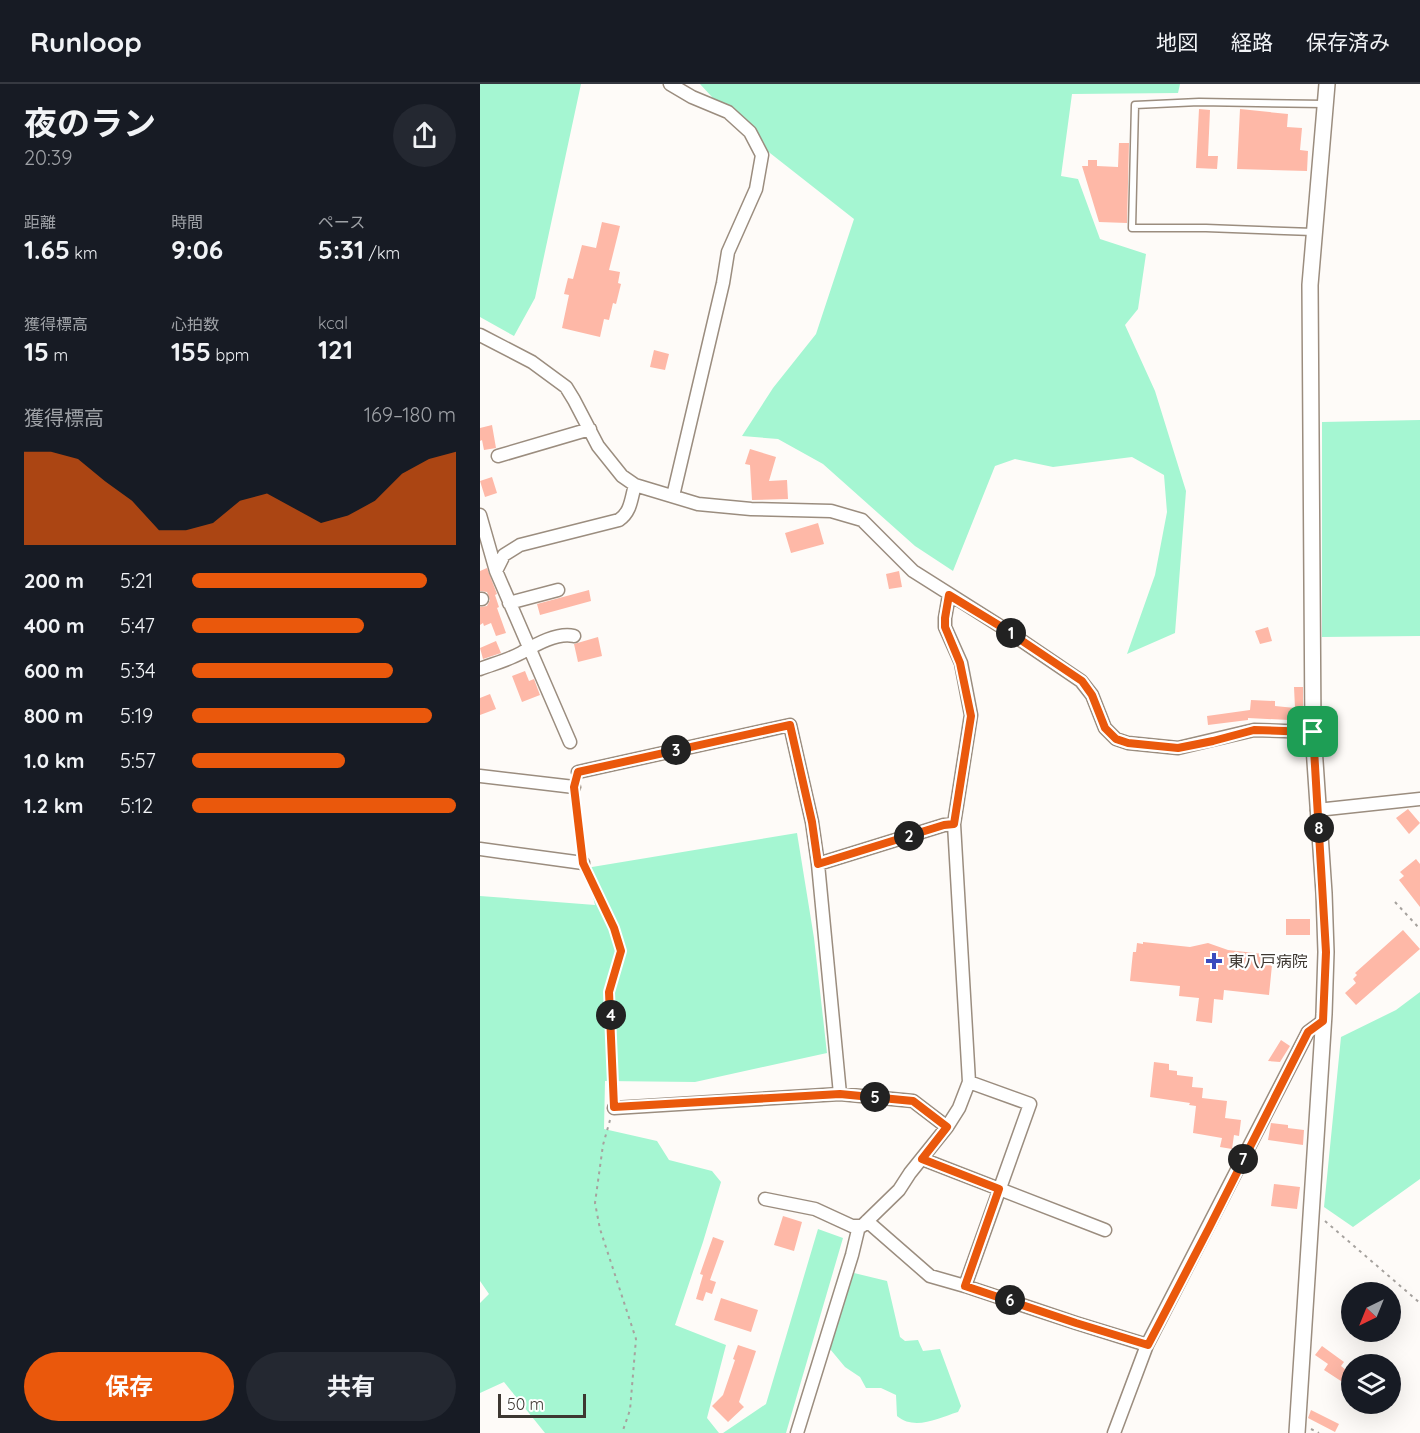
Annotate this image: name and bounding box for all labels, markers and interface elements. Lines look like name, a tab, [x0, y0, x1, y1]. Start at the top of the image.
text: Runloop	[30, 24, 142, 59]
text: 地図	[1156, 29, 1198, 55]
text: 経路	[1231, 29, 1273, 55]
text: 保存済み	[1306, 29, 1390, 55]
text: 夜のラン	[24, 102, 156, 143]
button: share	[393, 104, 456, 167]
text: 20:39	[24, 145, 72, 170]
text: 距離	[24, 212, 56, 232]
text: 時間	[171, 212, 203, 232]
text: ペース	[318, 212, 365, 232]
text: 1.65	[24, 233, 70, 266]
text: 9:06	[171, 233, 223, 266]
text: 5:31	[318, 233, 364, 266]
text: km	[70, 243, 97, 263]
text: /km	[364, 243, 400, 263]
text: kcal	[318, 313, 348, 333]
text: 獲得標高	[24, 314, 88, 334]
text: 心拍数	[171, 314, 219, 334]
text: 121	[318, 333, 353, 366]
text: 15	[24, 335, 49, 368]
text: 155	[171, 335, 211, 368]
text: m	[49, 345, 68, 365]
text: bpm	[211, 345, 249, 365]
text: 169–180 m	[364, 402, 456, 427]
text: 獲得標高	[24, 405, 104, 430]
text: 200 m	[24, 568, 84, 593]
text: 5:21	[120, 568, 153, 593]
text: 400 m	[24, 613, 84, 638]
text: 5:47	[120, 613, 155, 638]
pin: 1	[996, 618, 1026, 648]
text: 1	[1008, 623, 1014, 643]
text: 600 m	[24, 658, 84, 683]
text: 5:34	[120, 658, 156, 683]
text: 800 m	[24, 703, 84, 728]
text: 5:19	[120, 703, 153, 728]
pin	[1287, 706, 1338, 757]
icon: arrive	[1296, 715, 1329, 748]
pin: 3	[661, 735, 691, 765]
text: 3	[672, 740, 680, 760]
text: 1.0 km	[24, 748, 84, 773]
text: 5:57	[120, 748, 156, 773]
text: 1.2 km	[24, 793, 84, 818]
text: 5:12	[120, 793, 153, 818]
pin: 8	[1304, 813, 1334, 843]
text: 8	[1315, 818, 1323, 838]
pin: 2	[894, 821, 924, 851]
text: 2	[904, 826, 914, 846]
place label: 東八戸病院	[1228, 951, 1308, 971]
marker: 東八戸病院	[1205, 952, 1223, 970]
pin: 4	[596, 1000, 626, 1030]
text: 4	[606, 1005, 616, 1025]
pin: 5	[860, 1082, 890, 1112]
text: 5	[870, 1087, 880, 1107]
pin: 7	[1228, 1144, 1258, 1174]
text: 7	[1239, 1149, 1247, 1169]
north arrow	[1341, 1282, 1401, 1342]
map controls	[1341, 1282, 1401, 1414]
pin: 6	[995, 1285, 1025, 1315]
text: 6	[1006, 1290, 1014, 1310]
button: 保存	[24, 1352, 234, 1421]
button: 共有	[246, 1352, 456, 1421]
button: layers	[1341, 1354, 1401, 1414]
scale bar	[498, 1391, 586, 1418]
text: 50 m	[507, 1394, 544, 1414]

